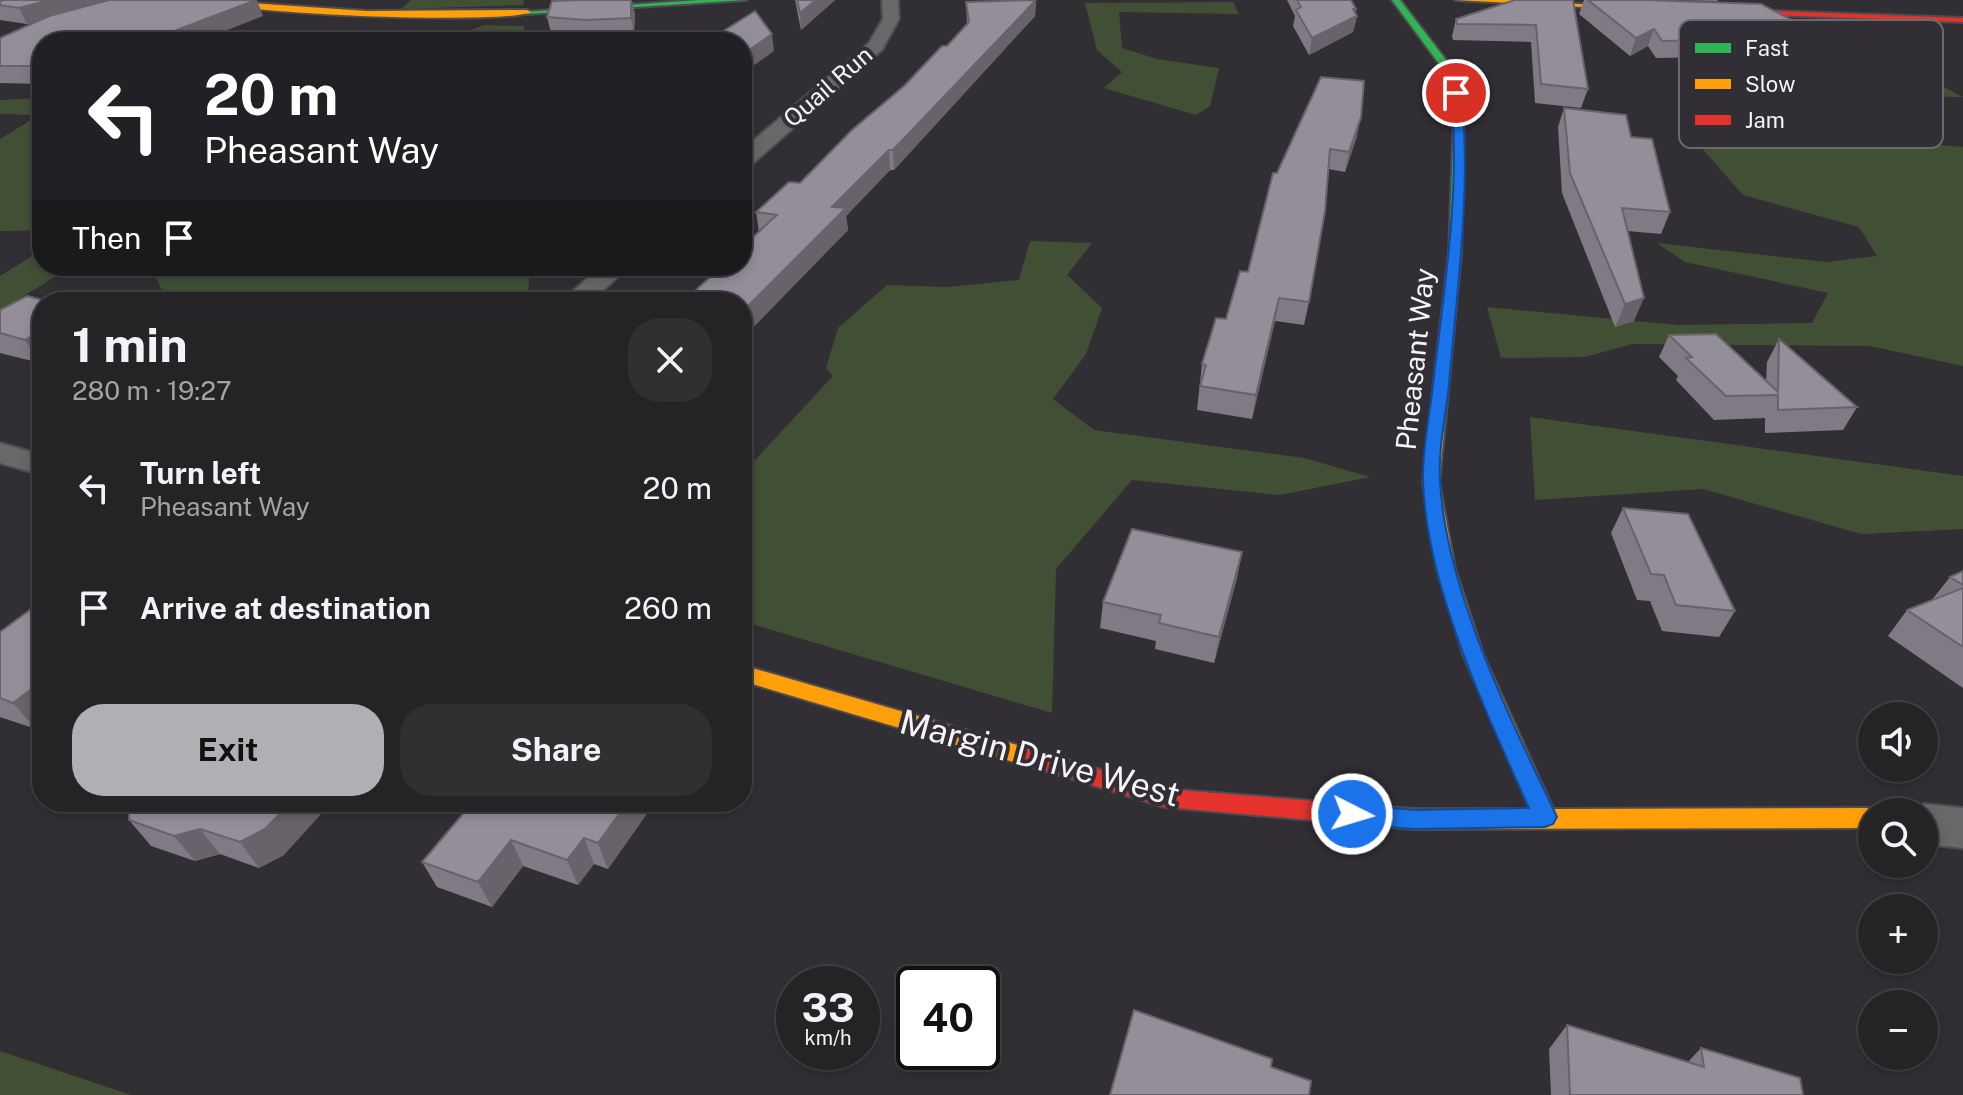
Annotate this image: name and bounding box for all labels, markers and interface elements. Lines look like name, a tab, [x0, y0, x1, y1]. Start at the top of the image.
legend	[1679, 20, 1943, 148]
text: Fast	[1745, 35, 1789, 61]
street label: Quail Run	[777, 40, 877, 132]
pin	[1422, 59, 1490, 127]
text: 20 m	[204, 62, 338, 128]
icon: left	[72, 64, 176, 168]
icon: arrive	[1434, 71, 1478, 115]
text: Slow	[1745, 71, 1795, 97]
text: Jam	[1745, 107, 1785, 133]
text: Pheasant Way	[204, 129, 439, 171]
icon: arrive	[157, 216, 201, 260]
text: Then	[72, 220, 141, 256]
street label: Pheasant Way	[1389, 266, 1440, 452]
text: 1 min	[72, 316, 188, 373]
button: close	[628, 318, 712, 402]
text: 280 m · 19:27	[72, 375, 232, 406]
text: Turn left	[140, 455, 261, 491]
icon: left	[72, 466, 116, 510]
text: 20 m	[643, 470, 712, 506]
text: Pheasant Way	[140, 491, 310, 522]
icon: arrive	[72, 586, 116, 630]
text: Arrive at destination	[140, 590, 431, 626]
text: 260 m	[624, 590, 712, 626]
street label: Margin Drive West	[896, 701, 1184, 815]
map controls	[1858, 702, 1938, 1070]
button: sound	[1858, 702, 1938, 782]
button: Exit	[72, 704, 384, 796]
button: Share	[400, 704, 712, 796]
position arrow	[1310, 772, 1394, 856]
button: search	[1858, 798, 1938, 878]
button: +	[1858, 894, 1938, 974]
speed limit sign: 40	[896, 966, 1000, 1070]
text: 33	[801, 984, 855, 1031]
button: −	[1858, 990, 1938, 1070]
text: km/h	[804, 1026, 852, 1050]

